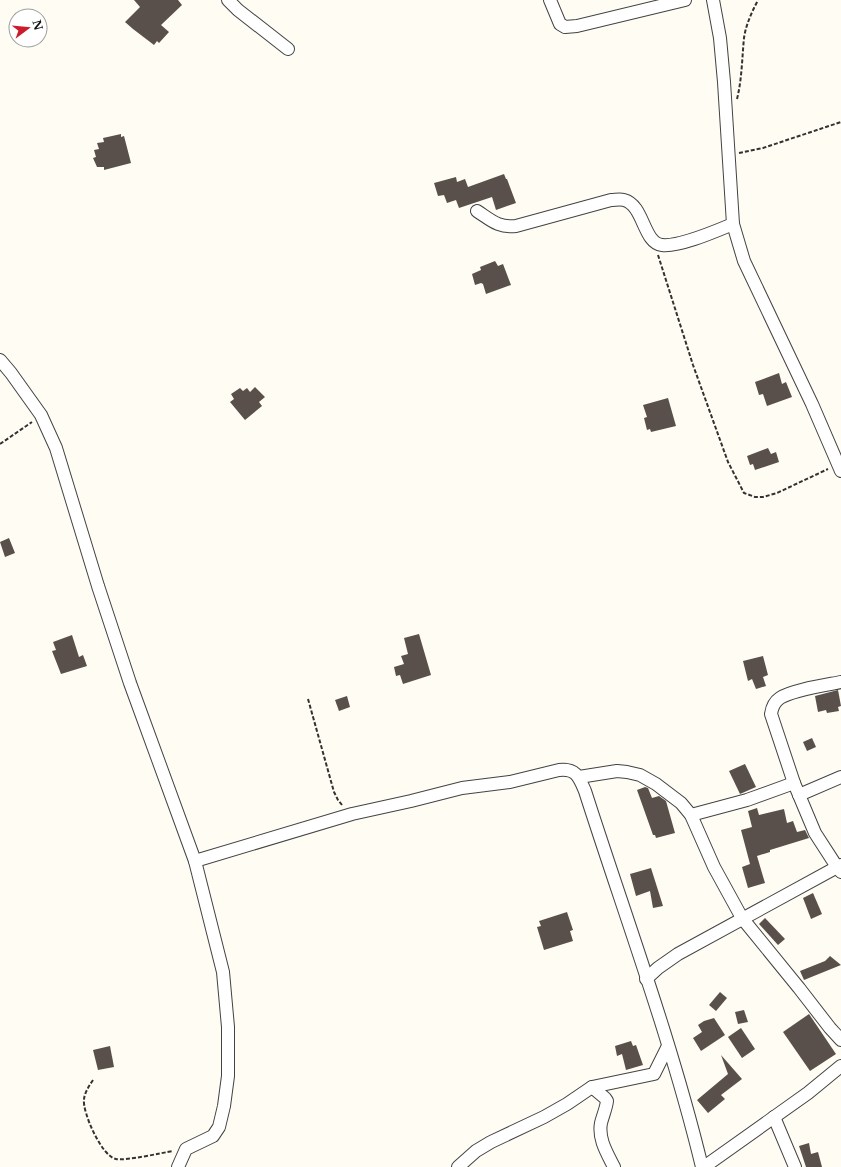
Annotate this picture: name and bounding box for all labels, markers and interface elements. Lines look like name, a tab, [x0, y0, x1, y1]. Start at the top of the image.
north arrow	[8, 8, 48, 48]
text: N	[29, 18, 46, 33]

